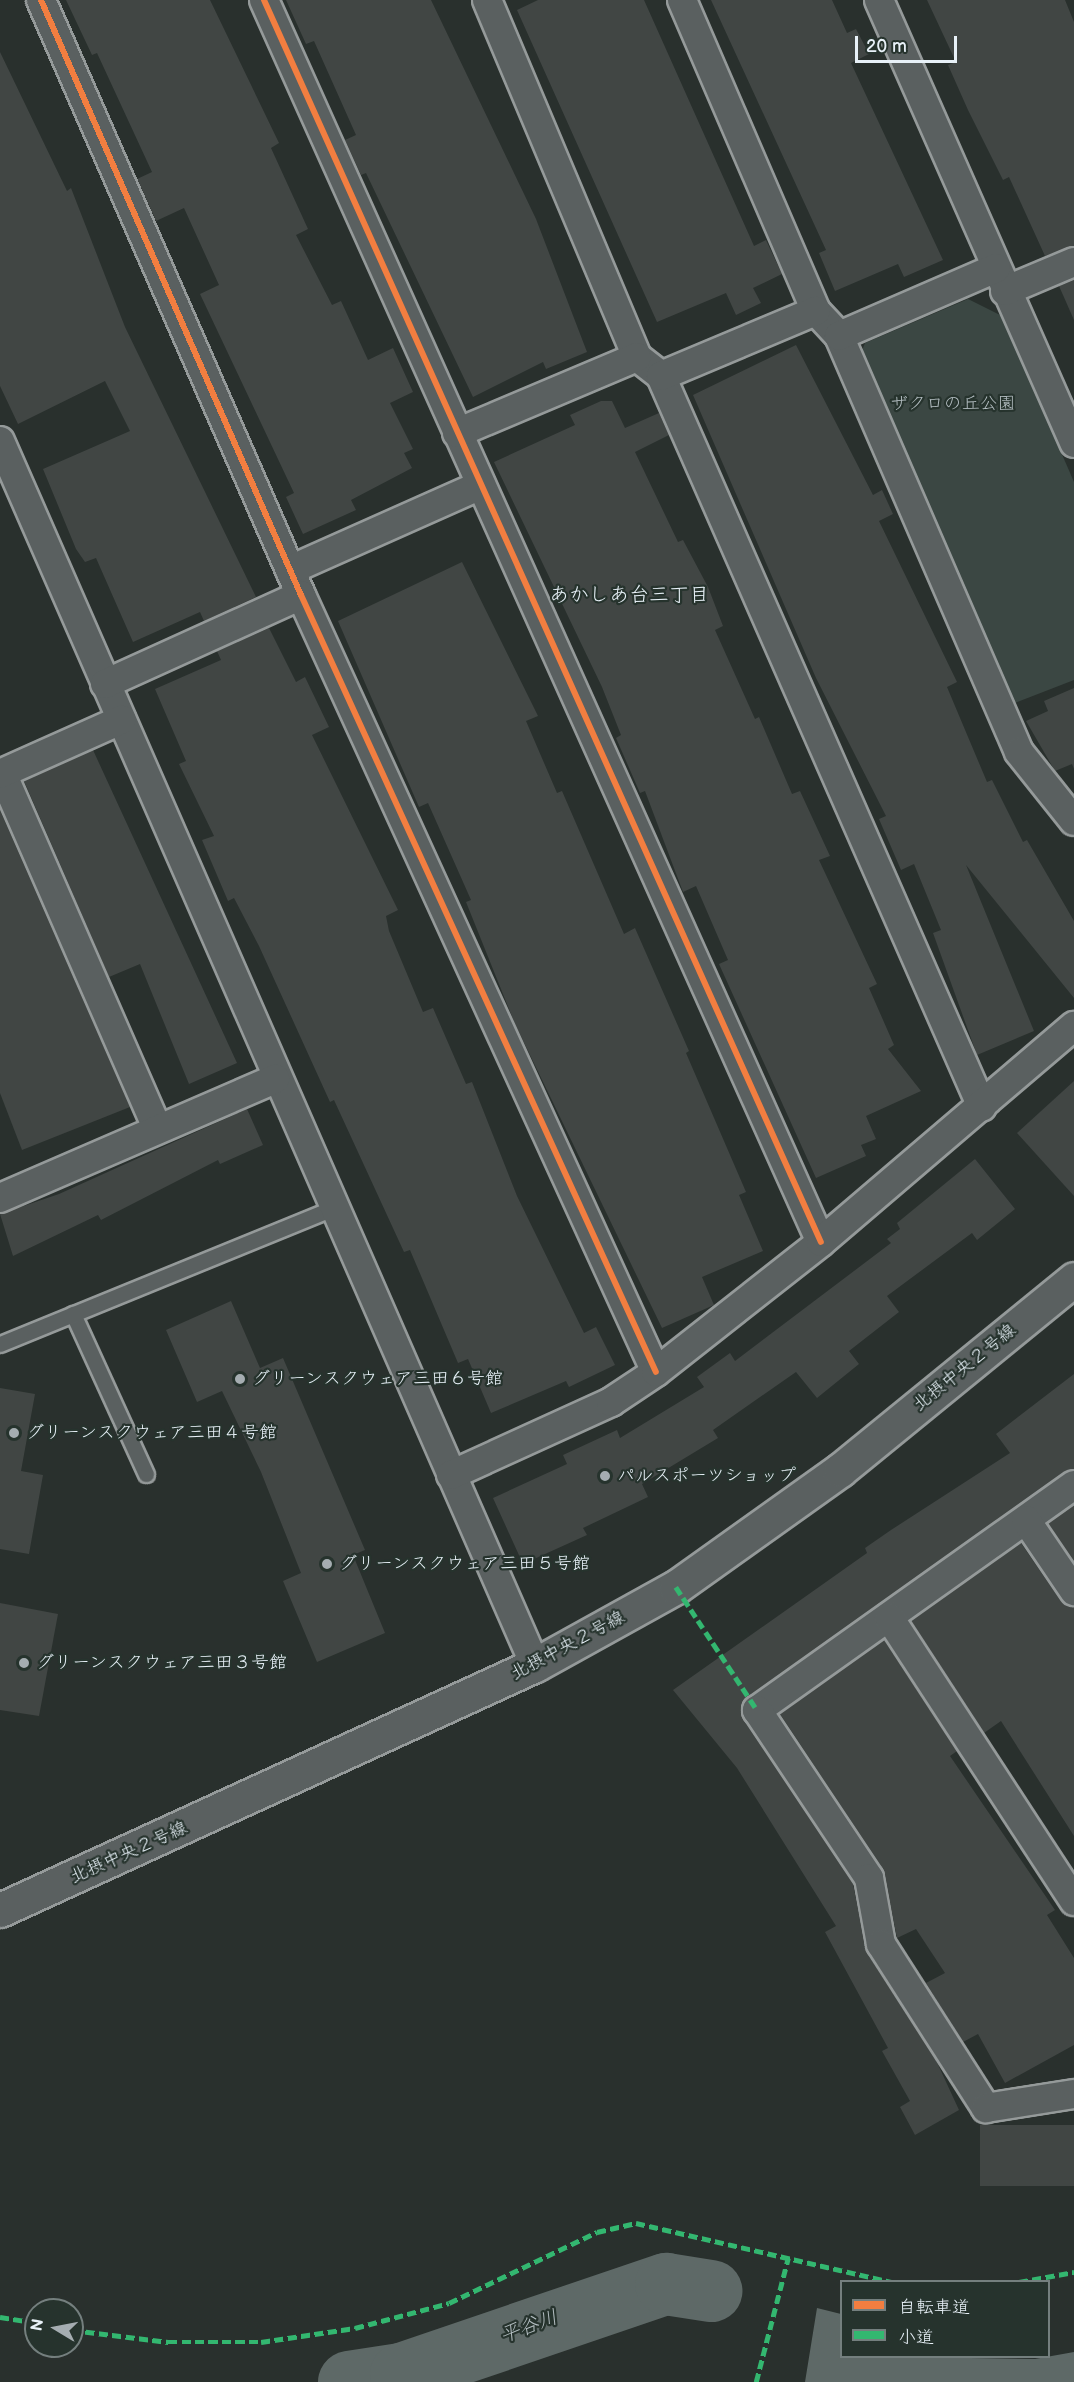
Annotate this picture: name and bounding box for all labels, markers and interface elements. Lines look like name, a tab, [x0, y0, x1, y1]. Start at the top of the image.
scale bar	[858, 24, 960, 62]
text: 20 m	[866, 36, 907, 57]
park label: ザクロの丘公園	[890, 393, 1016, 415]
district label: あかしあ台三丁目	[549, 583, 709, 607]
street label: 北摂中央２号線	[909, 1320, 1021, 1416]
place label: グリーンスクウェア三田６号館	[252, 1368, 504, 1390]
marker: グリーンスクウェア三田６号館	[233, 1372, 247, 1386]
place label: グリーンスクウェア三田４号館	[26, 1422, 278, 1444]
marker: グリーンスクウェア三田４号館	[7, 1426, 21, 1440]
place label: パルスポーツショップ	[617, 1465, 797, 1487]
marker: パルスポーツショップ	[598, 1469, 612, 1483]
place label: グリーンスクウェア三田５号館	[339, 1553, 591, 1575]
marker: グリーンスクウェア三田５号館	[320, 1557, 334, 1571]
street label: 北摂中央２号線	[507, 1607, 629, 1685]
place label: グリーンスクウェア三田３号館	[36, 1652, 288, 1674]
marker: グリーンスクウェア三田３号館	[17, 1656, 31, 1670]
street label: 北摂中央２号線	[67, 1818, 191, 1888]
legend	[840, 2280, 1050, 2358]
text: 自転車道	[898, 2297, 970, 2318]
north arrow	[24, 2298, 84, 2358]
water label: 平谷川	[497, 2305, 561, 2349]
text: N	[27, 2318, 48, 2333]
text: 小道	[898, 2327, 934, 2348]

